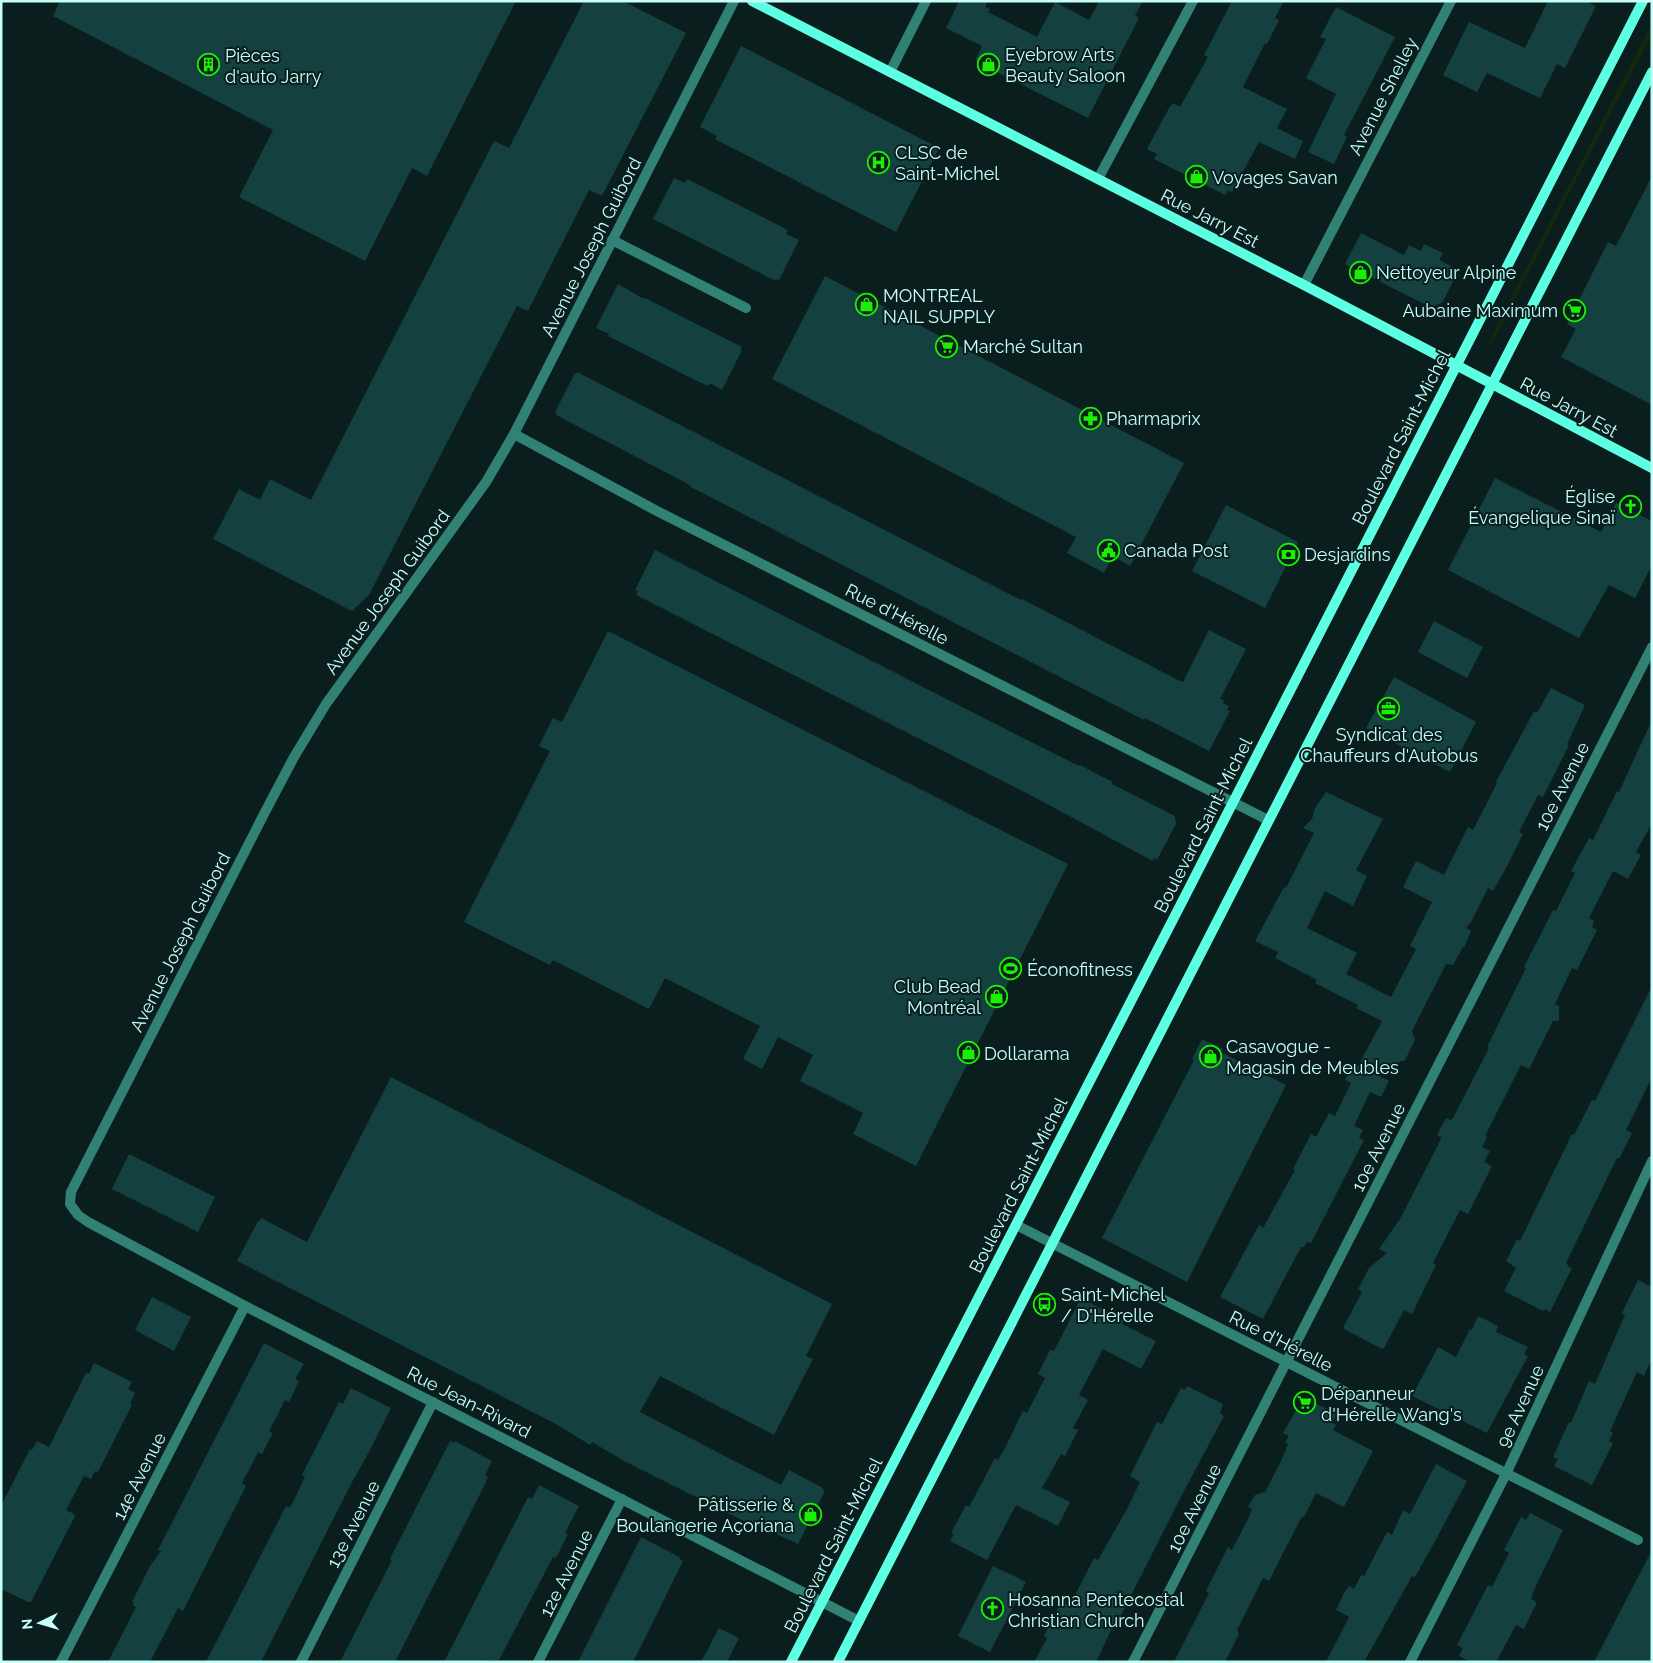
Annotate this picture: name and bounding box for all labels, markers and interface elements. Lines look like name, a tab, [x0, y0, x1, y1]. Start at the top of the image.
street label: Avenue Shelley	[1344, 33, 1422, 159]
place label: Eyebrow Arts Beauty Saloon	[1005, 44, 1126, 86]
place label: Pièces d'auto Jarry	[225, 45, 322, 87]
shop icon: Eyebrow Arts Beauty Saloon	[977, 52, 1001, 76]
building icon: Pièces d'auto Jarry	[197, 53, 221, 77]
place label: CLSC de Saint-Michel	[895, 142, 999, 184]
hospital icon: CLSC de Saint-Michel	[867, 150, 891, 174]
street label: Avenue Joseph Guibord	[537, 154, 645, 340]
shop icon: Voyages Savan	[1184, 165, 1208, 189]
place label: Voyages Savan	[1212, 167, 1338, 188]
street label: Rue Jarry Est	[1157, 184, 1263, 252]
shop icon: Nettoyeur Alpine	[1348, 260, 1372, 284]
place label: Nettoyeur Alpine	[1376, 262, 1517, 283]
place label: MONTREAL NAIL SUPPLY	[883, 285, 995, 327]
shop icon: MONTREAL NAIL SUPPLY	[855, 293, 879, 317]
supermarket icon: Aubaine Maximum	[1562, 298, 1586, 322]
place label: Aubaine Maximum	[1403, 300, 1558, 321]
supermarket icon: Marché Sultan	[935, 334, 959, 358]
place label: Marché Sultan	[963, 336, 1083, 357]
street label: Boulevard Saint-Michel	[1348, 346, 1454, 528]
street label: Rue Jarry Est	[1517, 373, 1621, 441]
pharmacy icon: Pharmaprix	[1078, 406, 1102, 430]
place label: Pharmaprix	[1106, 408, 1201, 429]
place label: Église Évangelique Sinaï	[1468, 485, 1615, 528]
church icon: Église Évangelique Sinaï	[1619, 494, 1643, 518]
street label: Avenue Joseph Guibord	[320, 506, 454, 678]
public building icon: Canada Post	[1096, 538, 1120, 562]
place label: Canada Post	[1124, 540, 1229, 561]
bank icon: Desjardins	[1276, 542, 1300, 566]
place label: Desjardins	[1304, 544, 1391, 565]
street label: Rue d'Hérelle	[842, 579, 952, 649]
office icon: Syndicat des Chauffeurs d'Autobus	[1377, 697, 1401, 721]
place label: Syndicat des Chauffeurs d'Autobus	[1300, 724, 1478, 766]
street label: Boulevard Saint-Michel	[1150, 734, 1256, 916]
street label: 10e Avenue	[1531, 738, 1593, 834]
street label: Avenue Joseph Guibord	[126, 849, 234, 1035]
sports icon: Éconofitness	[999, 957, 1023, 981]
place label: Éconofitness	[1027, 958, 1133, 980]
place label: Club Bead Montréal	[894, 976, 981, 1018]
shop icon: Club Bead Montréal	[985, 984, 1009, 1008]
place label: Casavogue - Magasin de Meubles	[1226, 1036, 1399, 1078]
shop icon: Dollarama	[956, 1041, 980, 1065]
place label: Dollarama	[984, 1043, 1070, 1064]
shop icon: Casavogue - Magasin de Meubles	[1198, 1044, 1222, 1068]
street label: Boulevard Saint-Michel	[965, 1094, 1071, 1276]
street label: 10e Avenue	[1347, 1099, 1409, 1195]
place label: Saint-Michel / D'Hérelle	[1061, 1284, 1165, 1326]
bus stop icon: Saint-Michel / D'Hérelle	[1033, 1292, 1057, 1316]
street label: Rue d'Hérelle	[1226, 1306, 1336, 1376]
street label: 9e Avenue	[1492, 1361, 1548, 1450]
street label: Rue Jean-Rivard	[404, 1362, 534, 1442]
place label: Dépanneur d'Hérelle Wang's	[1321, 1383, 1462, 1425]
supermarket icon: Dépanneur d'Hérelle Wang's	[1293, 1391, 1317, 1415]
street label: 14e Avenue	[108, 1428, 170, 1523]
street label: Boulevard Saint-Michel	[780, 1454, 886, 1636]
street label: 10e Avenue	[1163, 1460, 1225, 1556]
street label: 13e Avenue	[322, 1476, 384, 1571]
place label: Pâtisserie & Boulangerie Açoriana	[616, 1494, 794, 1536]
shop icon: Pâtisserie & Boulangerie Açoriana	[798, 1502, 822, 1526]
street label: 12e Avenue	[535, 1526, 597, 1620]
place label: Hosanna Pentecostal Christian Church	[1008, 1589, 1184, 1631]
church icon: Hosanna Pentecostal Christian Church	[980, 1597, 1004, 1621]
north arrow	[15, 1598, 65, 1648]
text: N	[19, 1618, 35, 1630]

